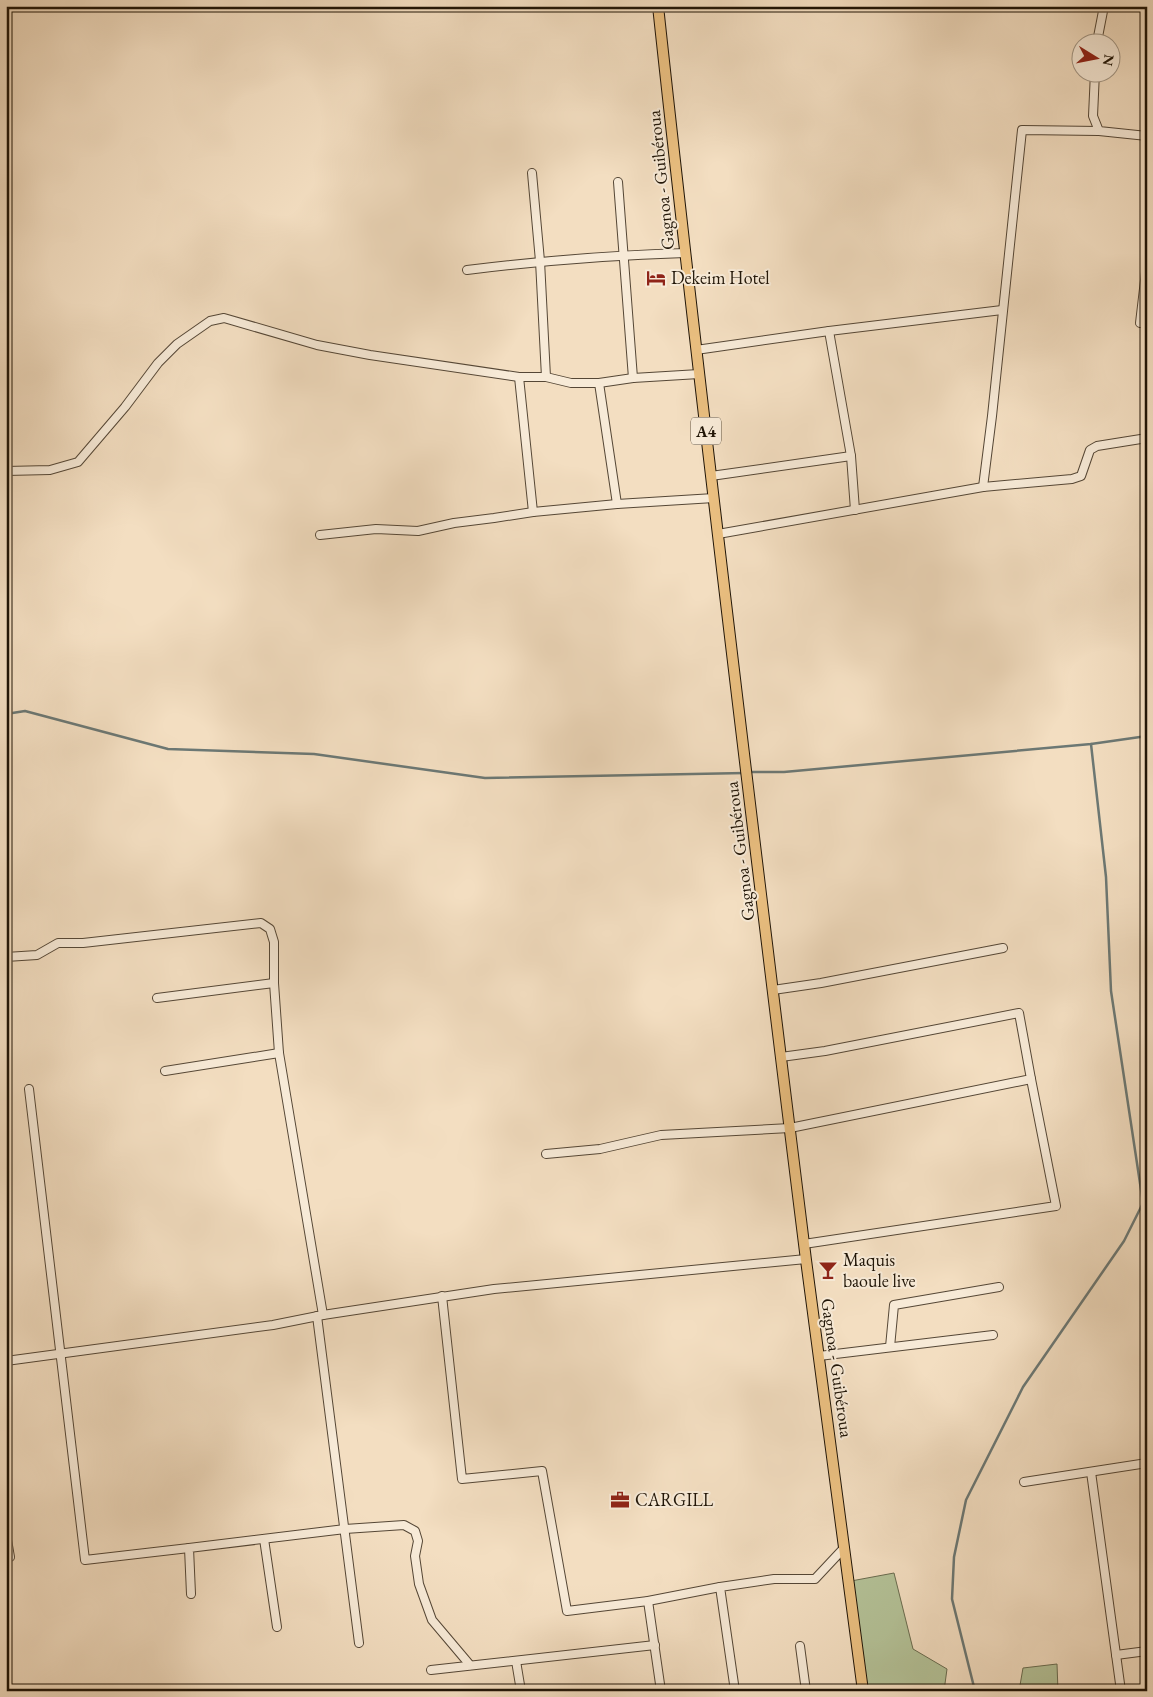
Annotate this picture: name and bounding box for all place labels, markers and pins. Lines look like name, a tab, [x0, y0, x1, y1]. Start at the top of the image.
place label: Dekeim Hotel	[671, 266, 770, 289]
hotel icon: Dekeim Hotel	[645, 267, 667, 289]
place label: Maquis baoule live	[843, 1248, 916, 1292]
bar icon: Maquis baoule live	[817, 1259, 839, 1281]
place label: CARGILL	[635, 1488, 714, 1511]
office icon: CARGILL	[609, 1489, 631, 1511]

